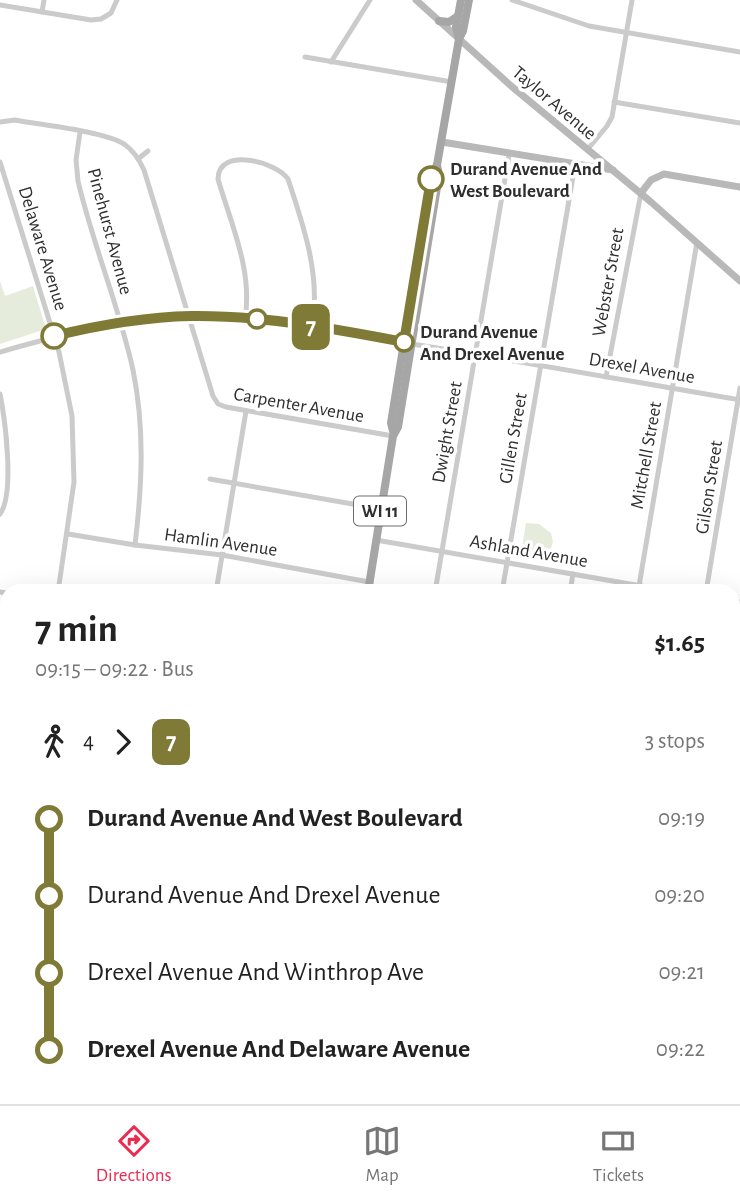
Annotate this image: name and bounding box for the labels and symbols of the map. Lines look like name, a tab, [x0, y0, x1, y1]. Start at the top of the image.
street label: Taylor Avenue	[508, 63, 600, 144]
place label: Durand Avenue And West Boulevard	[450, 160, 602, 201]
street label: Pinehurst Avenue	[84, 166, 136, 297]
marker: Durand Avenue And West Boulevard	[418, 166, 444, 192]
street label: Delaware Avenue	[15, 184, 70, 313]
street label: Webster Street	[590, 226, 627, 338]
line badge: 7	[288, 304, 334, 350]
unlabelled marker	[247, 309, 267, 329]
unlabelled marker	[41, 323, 67, 349]
place label: Durand Avenue And Drexel Avenue	[420, 323, 564, 364]
marker: Durand Avenue And Drexel Avenue	[394, 332, 414, 352]
street label: Drexel Avenue	[587, 350, 696, 387]
street label: Dwight Street	[429, 380, 466, 484]
street label: Carpenter Avenue	[232, 385, 365, 426]
street label: Gillen Street	[496, 391, 531, 485]
street label: Mitchell Street	[628, 400, 665, 510]
street label: Gilson Street	[693, 439, 726, 535]
road number: WI 11	[354, 496, 406, 526]
street label: Hamlin Avenue	[163, 525, 279, 560]
street label: Ashland Avenue	[468, 532, 589, 571]

